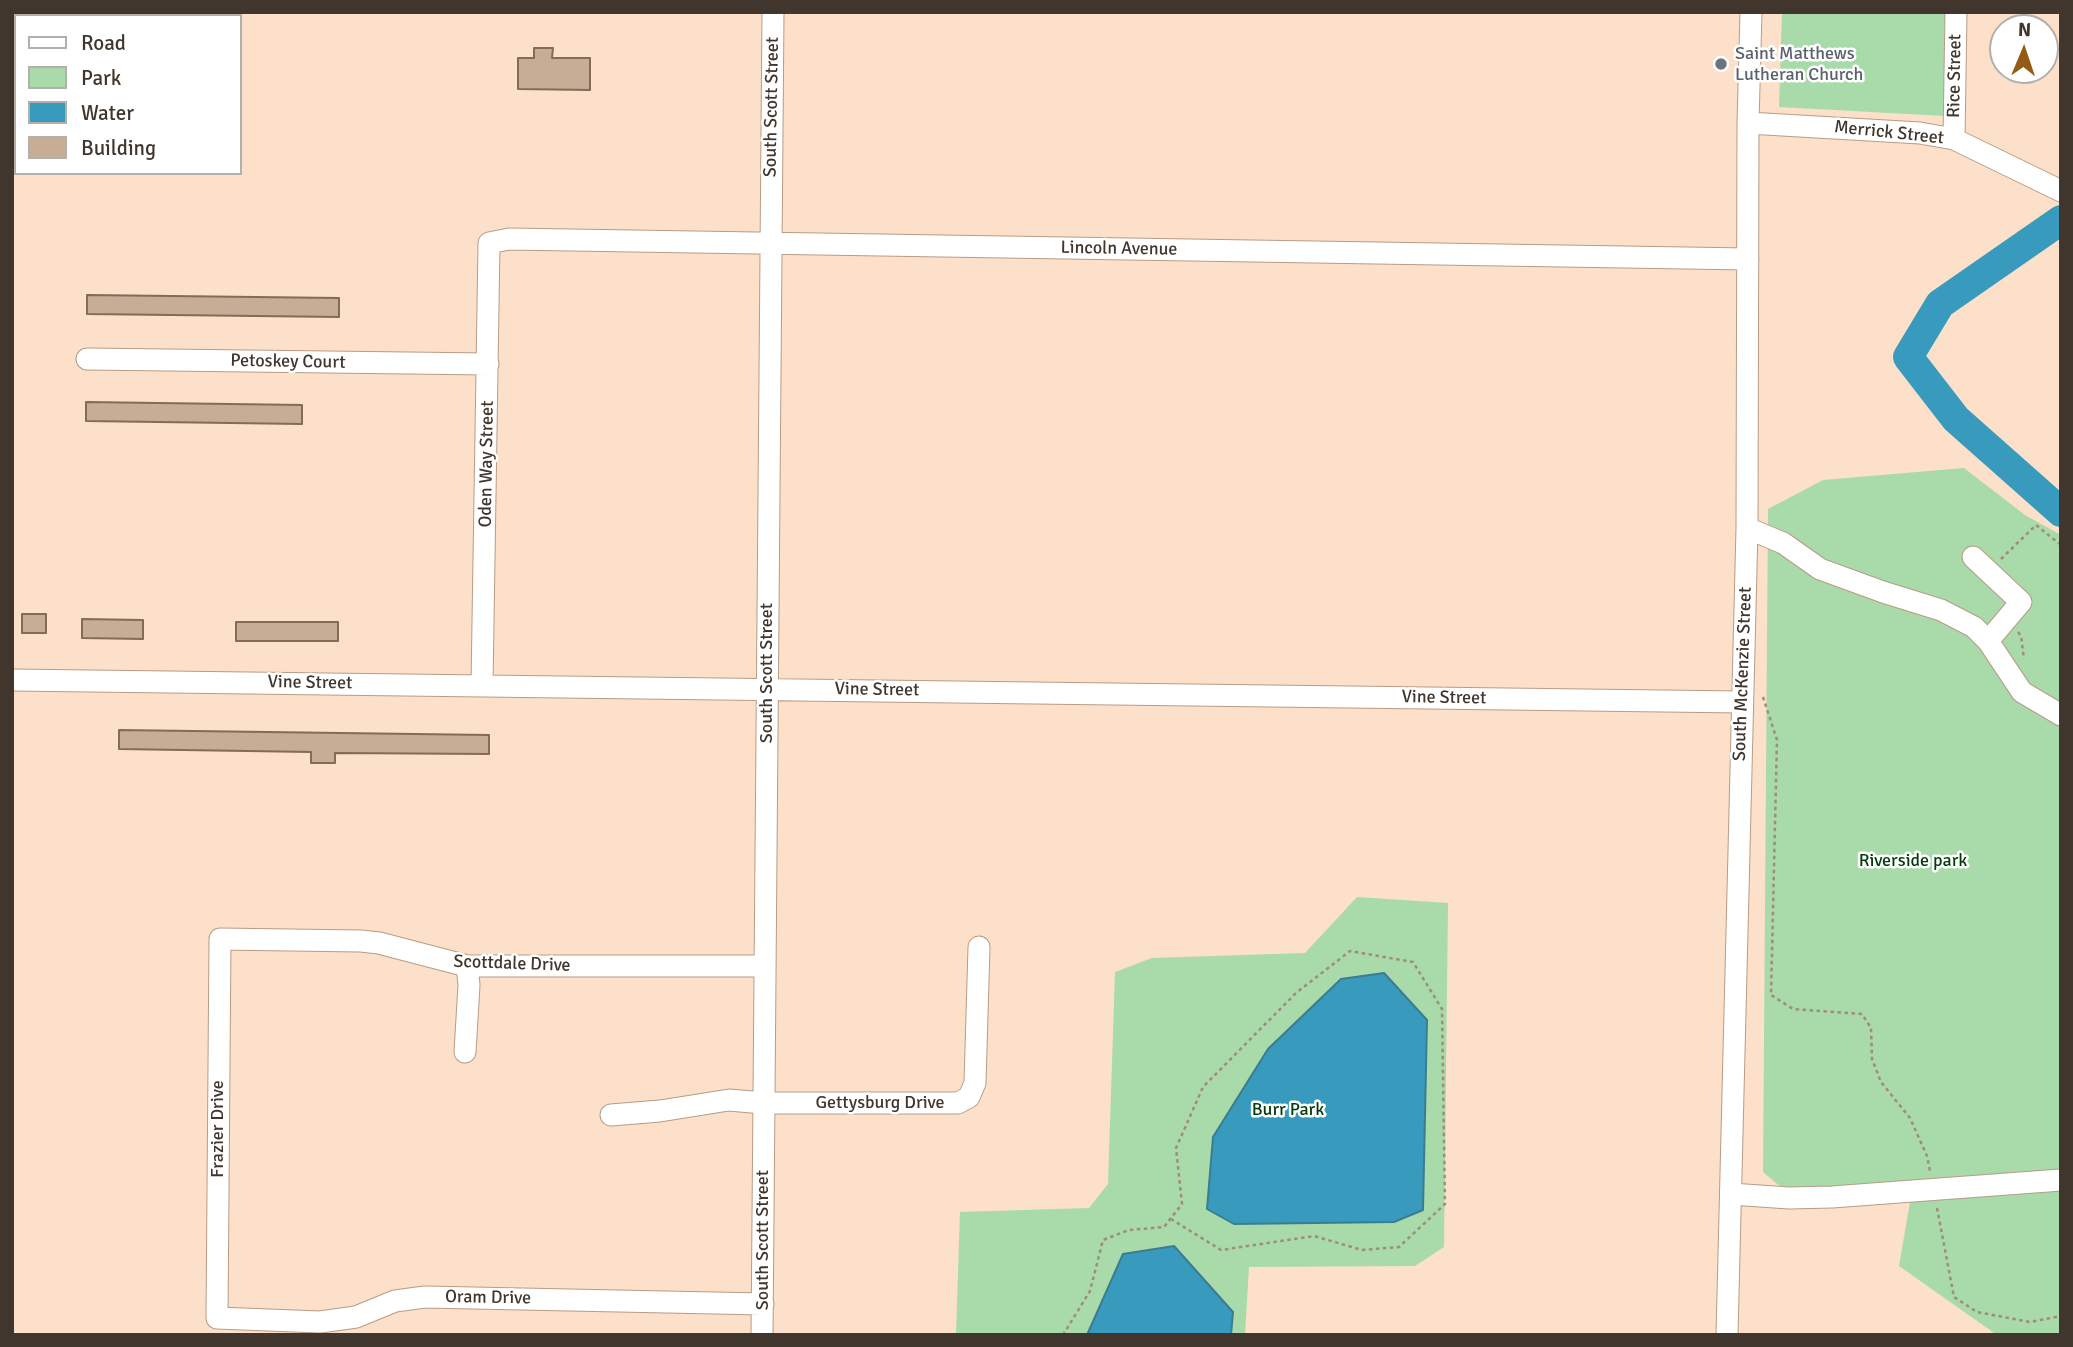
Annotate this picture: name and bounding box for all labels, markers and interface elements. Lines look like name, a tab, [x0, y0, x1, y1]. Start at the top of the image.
legend	[14, 14, 242, 175]
north arrow	[1989, 14, 2059, 84]
text: N	[2018, 18, 2032, 42]
text: Road	[81, 30, 126, 56]
street label: Rice Street	[1943, 34, 1967, 118]
street label: South Scott Street	[760, 37, 784, 177]
place label: Saint Matthews Lutheran Church	[1735, 43, 1863, 86]
marker: Saint Matthews Lutheran Church	[1713, 56, 1729, 72]
text: Park	[81, 65, 121, 91]
text: Water	[81, 100, 134, 126]
street label: Merrick Street	[1833, 116, 1945, 150]
text: Building	[81, 135, 156, 161]
street label: Lincoln Avenue	[1060, 237, 1178, 261]
street label: Petoskey Court	[230, 350, 346, 374]
street label: Oden Way Street	[475, 400, 499, 528]
street label: South McKenzie Street	[1729, 587, 1757, 761]
street label: South Scott Street	[756, 603, 778, 743]
street label: Vine Street	[267, 671, 353, 695]
street label: Vine Street	[834, 678, 920, 702]
street label: Vine Street	[1401, 686, 1487, 710]
park label: Riverside park	[1859, 850, 1967, 872]
street label: Scottdale Drive	[453, 951, 571, 977]
street label: Frazier Drive	[207, 1080, 229, 1178]
street label: Gettysburg Drive	[815, 1092, 945, 1114]
park label: Burr Park	[1252, 1099, 1324, 1121]
street label: South Scott Street	[752, 1170, 774, 1310]
street label: Oram Drive	[445, 1286, 531, 1310]

